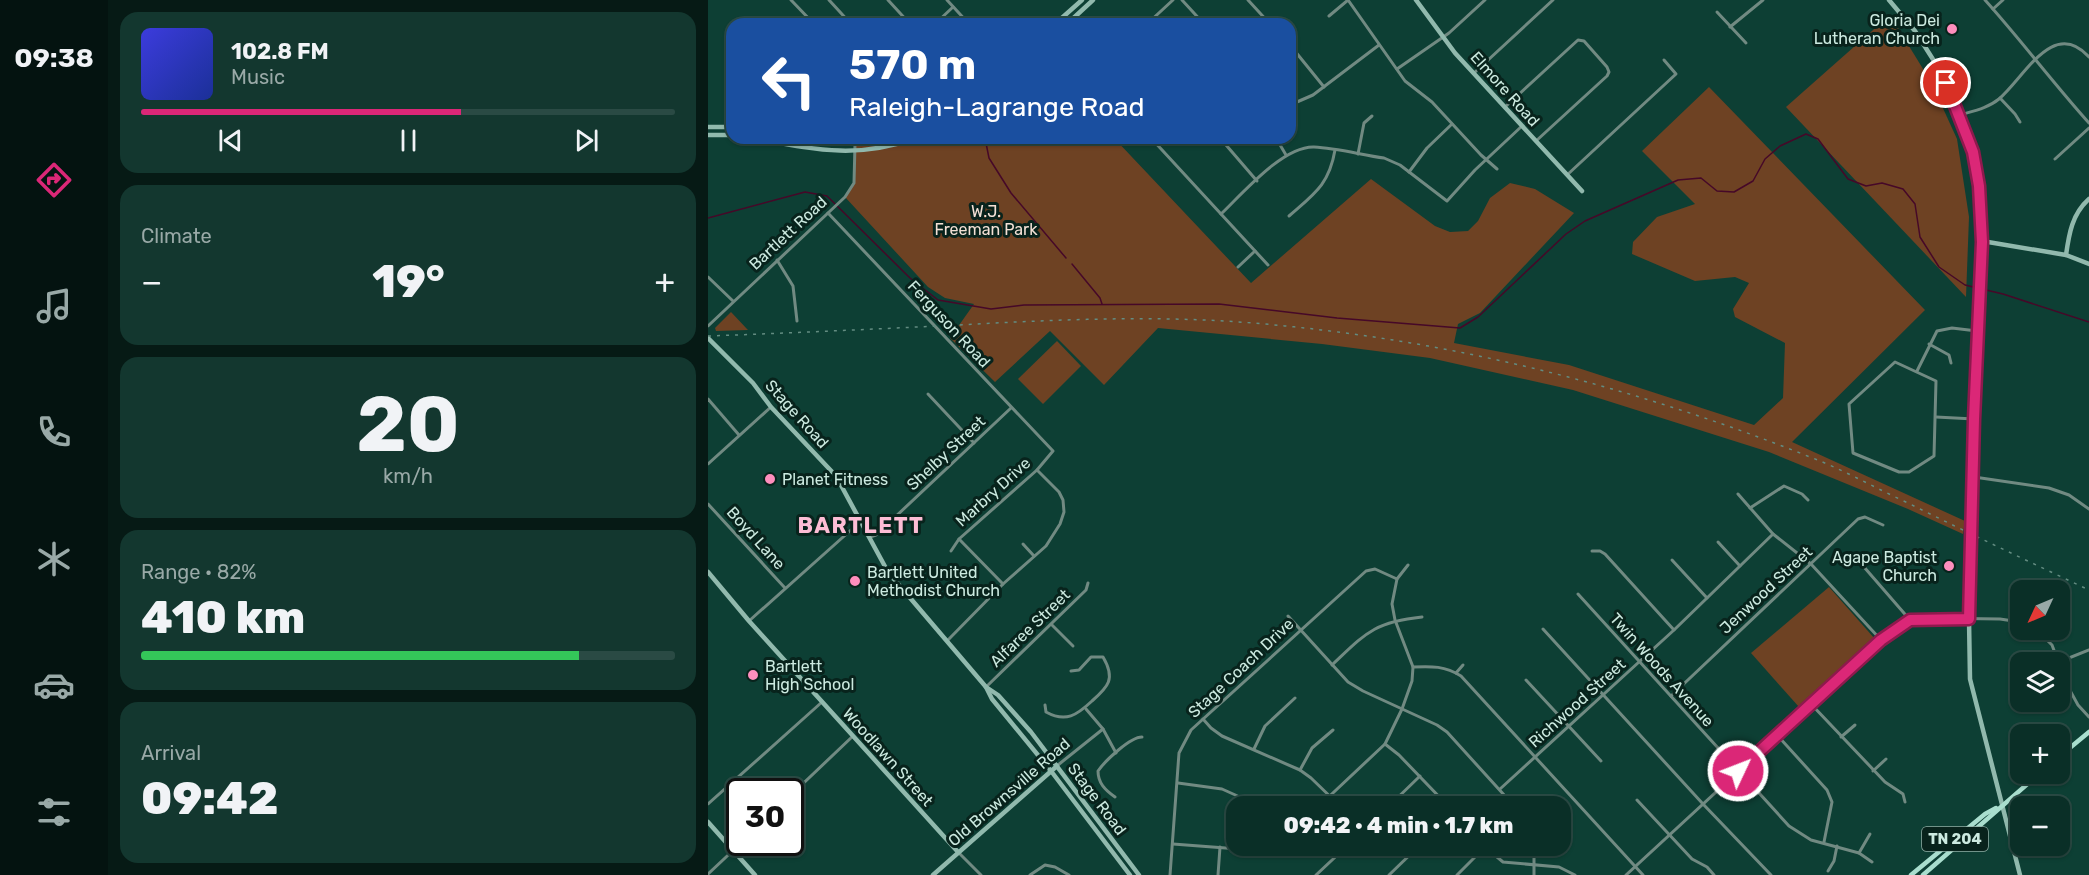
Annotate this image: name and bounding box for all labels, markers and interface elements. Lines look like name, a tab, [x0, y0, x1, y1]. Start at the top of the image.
place label: Gloria Dei Lutheran Church	[1814, 11, 1940, 48]
marker: Gloria Dei Lutheran Church	[1945, 22, 1959, 36]
text: 102.8 FM	[231, 38, 329, 65]
text: 570 m	[849, 40, 976, 90]
text: 09:38	[14, 42, 94, 74]
icon: left	[750, 42, 828, 120]
street label: Elmore Road	[1467, 48, 1543, 130]
pin	[1920, 57, 1971, 108]
text: Music	[231, 65, 285, 89]
icon: arrive	[1929, 66, 1962, 99]
text: Raleigh-Lagrange Road	[849, 91, 1145, 123]
icon: previous	[214, 124, 247, 157]
icon: pause	[392, 124, 425, 157]
icon: next	[570, 124, 603, 157]
icon: directions	[33, 159, 75, 201]
street label: Bartlett Road	[745, 192, 831, 274]
park label: W.J. Freeman Park	[935, 202, 1038, 239]
text: Climate	[141, 224, 212, 248]
text: 19°	[372, 255, 445, 308]
text: −	[141, 262, 162, 301]
text: +	[654, 262, 675, 301]
street label: Ferguson Road	[904, 277, 994, 371]
icon: music	[33, 285, 75, 327]
street label: Stage Road	[761, 376, 833, 452]
text: 20	[356, 378, 460, 471]
icon: phone	[33, 411, 75, 453]
street label: Shelby Street	[903, 412, 989, 494]
street label: Marbry Drive	[952, 453, 1034, 531]
text: km/h	[383, 464, 433, 488]
place label: Planet Fitness	[782, 470, 888, 489]
marker: Planet Fitness	[763, 472, 777, 486]
street label: Boyd Lane	[723, 503, 789, 573]
district label: BARTLETT	[798, 512, 924, 539]
icon: climate	[33, 538, 75, 580]
street label: Jenwood Street	[1716, 542, 1816, 638]
place label: Agape Baptist Church	[1832, 548, 1937, 585]
marker: Agape Baptist Church	[1942, 559, 1956, 573]
text: Range · 82%	[141, 560, 256, 584]
place label: Bartlett United Methodist Church	[867, 563, 1000, 600]
marker: Bartlett United Methodist Church	[848, 574, 862, 588]
north arrow	[2010, 580, 2070, 640]
map controls	[2010, 580, 2070, 856]
street label: Alfaree Street	[986, 585, 1074, 671]
text: 410 km	[141, 591, 305, 644]
street label: Twin Woods Avenue	[1606, 609, 1718, 731]
street label: Stage Coach Drive	[1184, 614, 1298, 722]
button: layers	[2010, 652, 2070, 712]
street label: Richwood Street	[1525, 655, 1629, 751]
place label: Bartlett High School	[765, 657, 854, 694]
icon: car	[33, 664, 75, 706]
marker: Bartlett High School	[746, 668, 760, 682]
street label: Woodlawn Street	[839, 704, 937, 810]
button: +	[2010, 724, 2070, 784]
street label: Old Brownsville Road	[944, 734, 1074, 850]
position arrow	[1706, 739, 1770, 803]
text: Arrival	[141, 741, 201, 765]
street label: Stage Road	[1064, 759, 1130, 839]
text: 09:42	[141, 772, 278, 825]
speed limit sign: 30	[726, 778, 804, 856]
icon: filters	[33, 791, 75, 833]
button: −	[2010, 796, 2070, 856]
text: 09:42 · 4 min · 1.7 km	[1284, 812, 1513, 839]
road number: TN 204	[1922, 827, 1988, 851]

